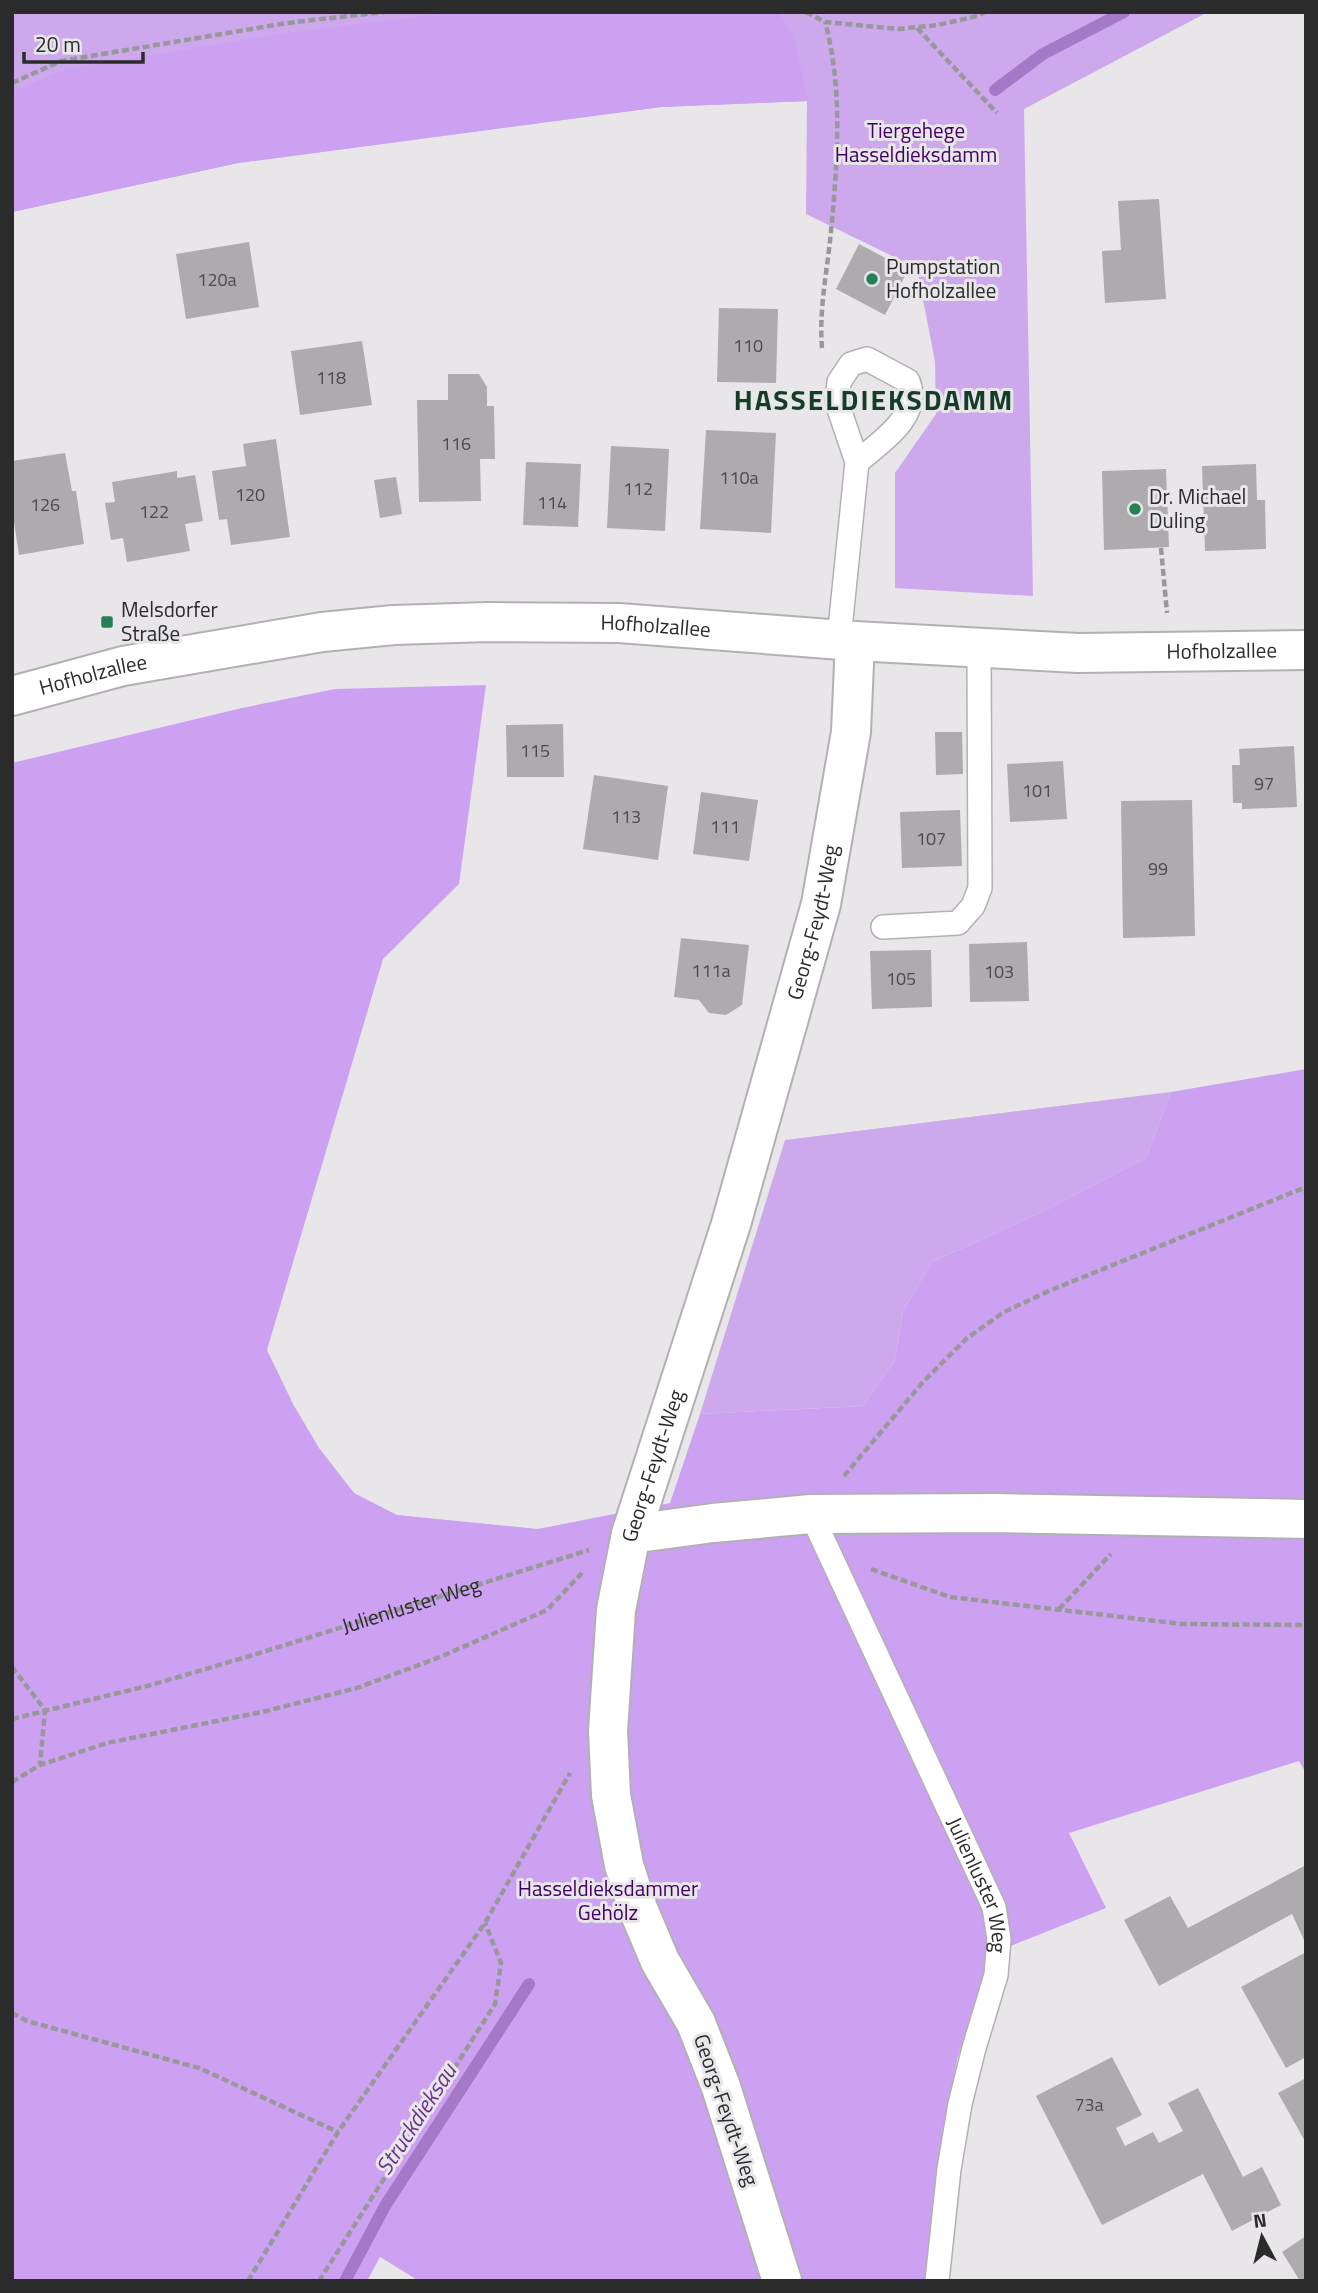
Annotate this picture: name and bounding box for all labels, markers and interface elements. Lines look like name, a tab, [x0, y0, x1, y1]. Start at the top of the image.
scale bar	[24, 21, 144, 65]
text: 20 m	[35, 28, 81, 60]
park label: Tiergehege Hasseldieksdamm	[835, 114, 997, 170]
place label: Pumpstation Hofholzallee	[886, 250, 1000, 306]
house number: 120a	[197, 266, 237, 293]
marker: Pumpstation Hofholzallee	[864, 271, 880, 287]
house number: 110	[733, 332, 763, 359]
house number: 118	[316, 364, 346, 391]
district label: HASSELDIEKSDAMM	[734, 378, 1014, 421]
house number: 116	[441, 430, 471, 457]
house number: 110a	[719, 464, 759, 491]
house number: 112	[623, 475, 653, 502]
place label: Dr. Michael Duling	[1149, 480, 1246, 536]
house number: 120	[235, 481, 265, 508]
house number: 114	[537, 489, 567, 516]
house number: 126	[30, 491, 60, 518]
house number: 122	[139, 498, 169, 525]
marker: Dr. Michael Duling	[1127, 501, 1143, 517]
place label: Melsdorfer Straße	[121, 593, 218, 649]
street label: Hofholzallee	[600, 606, 712, 645]
marker: Melsdorfer Straße	[99, 614, 115, 630]
street label: Hofholzallee	[1166, 633, 1277, 667]
street label: Hofholzallee	[35, 645, 149, 703]
house number: 115	[520, 737, 550, 764]
house number: 97	[1254, 770, 1274, 797]
house number: 101	[1022, 777, 1052, 804]
house number: 113	[611, 803, 641, 830]
house number: 111	[710, 813, 740, 840]
house number: 107	[916, 825, 946, 852]
street label: Georg-Feydt-Weg	[778, 842, 846, 1003]
house number: 99	[1148, 855, 1168, 882]
house number: 111a	[691, 957, 731, 984]
house number: 103	[984, 958, 1014, 985]
house number: 105	[886, 965, 916, 992]
street label: Georg-Feydt-Weg	[613, 1385, 692, 1545]
street label: Julienluster Weg	[337, 1568, 484, 1641]
street label: Julienluster Weg	[939, 1811, 1016, 1955]
park label: Hasseldieksdammer Gehölz	[518, 1872, 698, 1928]
street label: Georg-Feydt-Weg	[686, 2029, 768, 2190]
water label: Struckdieksau	[366, 2055, 466, 2181]
house number: 73a	[1074, 2091, 1104, 2118]
north arrow	[1227, 2202, 1297, 2272]
text: N	[1252, 2204, 1268, 2235]

